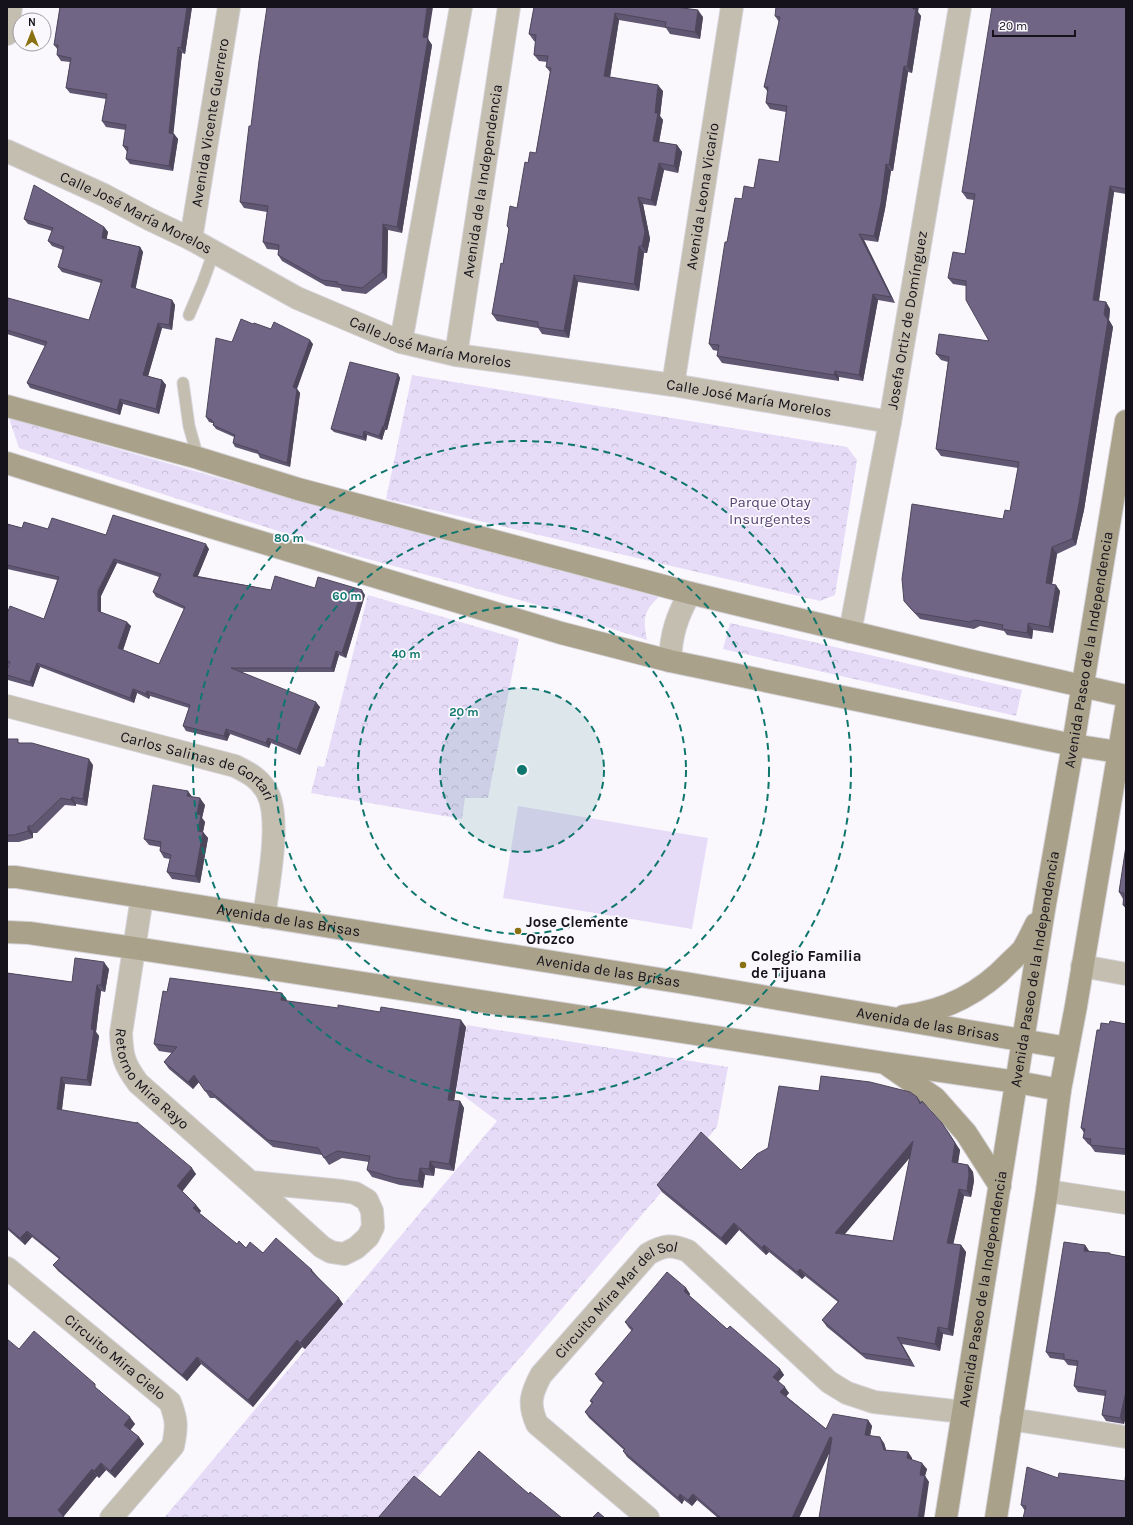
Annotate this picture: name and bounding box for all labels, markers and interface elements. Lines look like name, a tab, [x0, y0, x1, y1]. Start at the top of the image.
north arrow	[12, 12, 52, 52]
scale bar	[993, 12, 1075, 38]
text: N	[28, 16, 36, 29]
text: 20 m	[999, 19, 1027, 33]
street label: Avenida Vicente Guerrero	[187, 37, 233, 208]
street label: Avenida de la Independencia	[459, 83, 506, 279]
street label: Avenida Leona Vicario	[682, 121, 723, 271]
street label: Calle José María Morelos	[57, 167, 215, 258]
street label: Josefa Ortiz de Domínguez	[883, 229, 931, 411]
street label: Calle José María Morelos	[347, 312, 513, 372]
street label: Calle José María Morelos	[665, 375, 833, 421]
park label: Parque Otay Insurgentes	[729, 493, 811, 528]
street label: Avenida Paseo de la Independencia	[1060, 530, 1117, 769]
text: 80 m	[274, 531, 304, 545]
text: 60 m	[332, 589, 362, 603]
text: 40 m	[391, 647, 421, 661]
text: 20 m	[449, 705, 479, 719]
street label: Carlos Salinas de Gortari	[118, 727, 279, 803]
centre of rings	[515, 763, 529, 777]
street label: Avenida Paseo de la Independencia	[1007, 849, 1063, 1089]
street label: Avenida de las Brisas	[215, 900, 362, 940]
place label: Jose Clemente Orozco	[526, 913, 628, 948]
marker: Jose Clemente Orozco	[513, 926, 523, 936]
place label: Colegio Familia de Tijuana	[751, 947, 861, 982]
street label: Avenida de las Brisas	[535, 951, 682, 991]
marker: Colegio Familia de Tijuana	[738, 960, 748, 970]
street label: Avenida de las Brisas	[855, 1003, 1001, 1045]
street label: Retorno Mira Rayo	[111, 1027, 193, 1133]
street label: Avenida Paseo de la Independencia	[955, 1169, 1011, 1409]
street label: Circuito Mira Mar del Sol	[551, 1237, 680, 1362]
street label: Circuito Mira Cielo	[61, 1310, 170, 1404]

